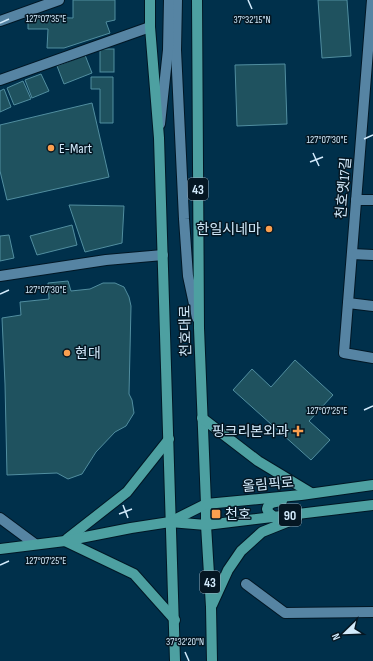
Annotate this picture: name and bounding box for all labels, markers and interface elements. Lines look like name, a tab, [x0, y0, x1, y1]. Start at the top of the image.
text: 127°07'35"E	[26, 13, 66, 25]
text: 37°32'15"N	[234, 14, 270, 26]
text: 127°07'30"E	[306, 134, 348, 146]
place label: E-Mart	[59, 140, 92, 157]
marker: E-Mart	[46, 143, 56, 153]
street label: 천호옛17길	[332, 156, 355, 220]
road number: 43	[188, 178, 208, 200]
place label: 한일시네마	[197, 221, 261, 238]
marker: 한일시네마	[264, 224, 274, 234]
text: 127°07'30"E	[25, 284, 67, 296]
street label: 천호대로	[177, 305, 194, 357]
place label: 현대	[75, 345, 101, 362]
marker: 현대	[62, 348, 72, 358]
text: 127°07'25"E	[307, 405, 347, 417]
place label: 핑크리본외과	[212, 423, 289, 440]
marker: 핑크리본외과	[292, 425, 304, 437]
street label: 올림픽로	[242, 474, 295, 495]
road number: 90	[279, 504, 301, 526]
place label: 천호	[225, 506, 251, 523]
marker: 천호	[210, 508, 222, 520]
text: 127°07'25"E	[26, 555, 66, 567]
road number: 43	[200, 571, 220, 593]
north arrow	[325, 613, 365, 653]
text: N	[329, 631, 343, 642]
text: 37°32'20"N	[166, 636, 204, 648]

